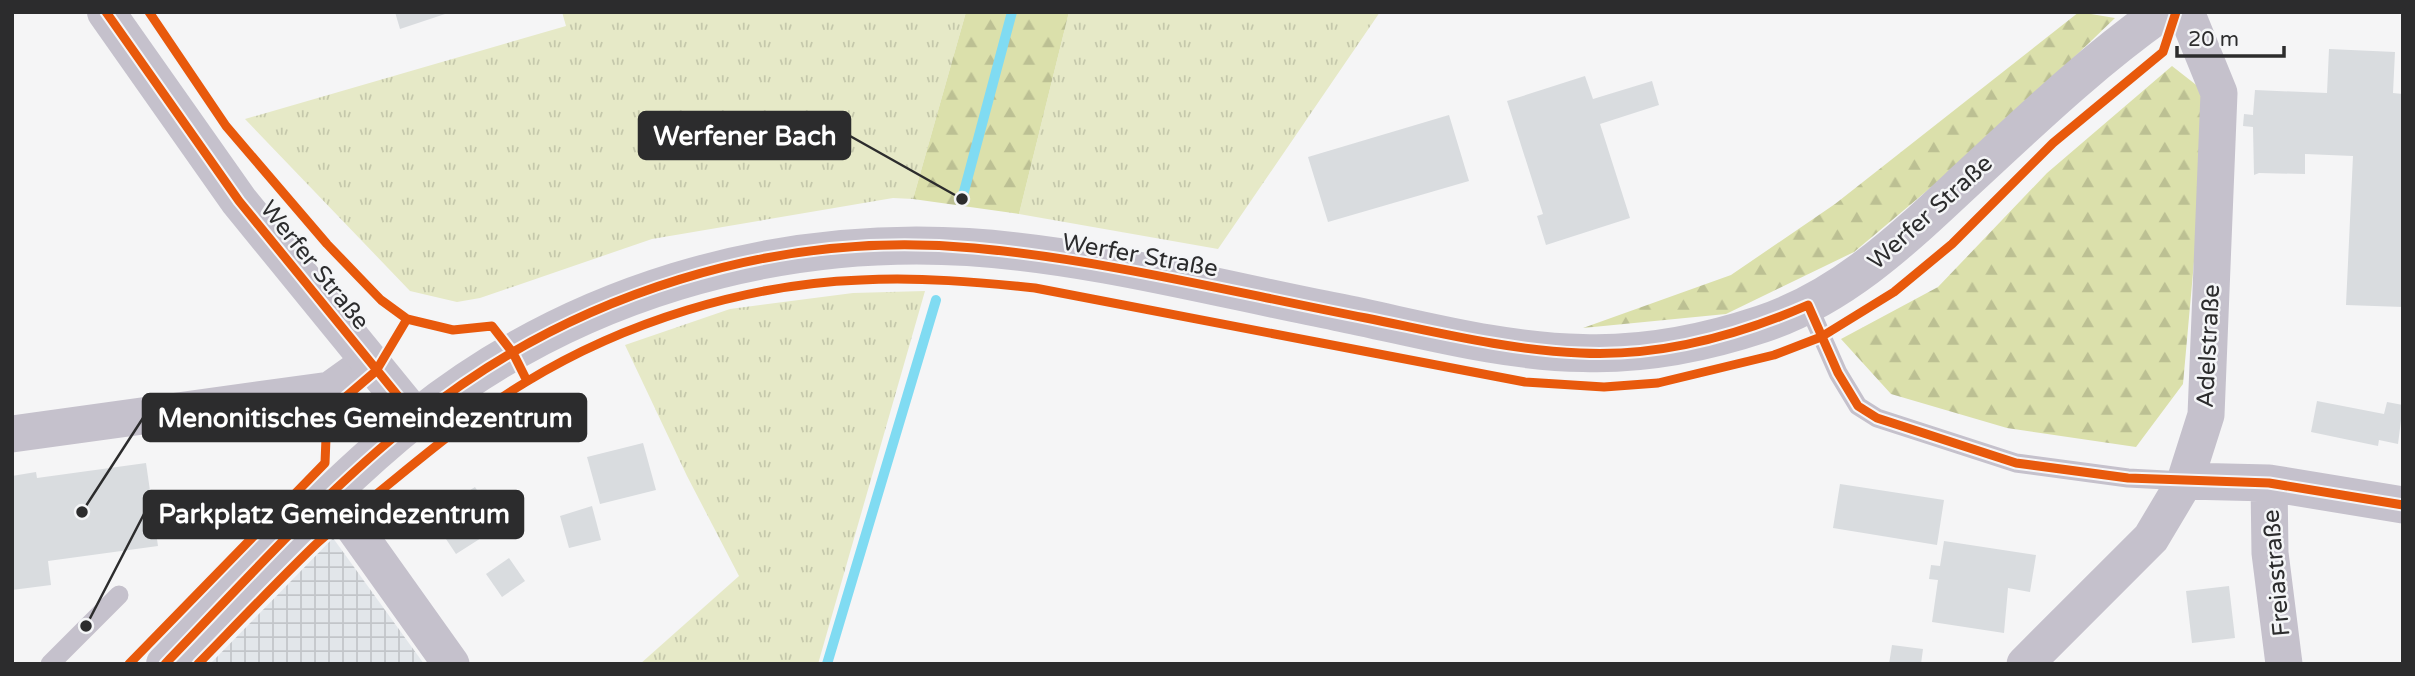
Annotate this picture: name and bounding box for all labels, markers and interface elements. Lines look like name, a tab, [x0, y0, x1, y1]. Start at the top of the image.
scale bar	[2177, 14, 2284, 58]
text: 20 m	[2188, 27, 2239, 52]
callout: Werfener Bach	[639, 112, 850, 159]
text: Werfener Bach	[653, 121, 837, 152]
street label: Werfer Straße	[1862, 149, 1999, 276]
street label: Werfer Straße	[254, 195, 376, 336]
street label: Werfer Straße	[1060, 228, 1220, 283]
street label: Adelstraße	[2191, 283, 2226, 409]
callout: Menonitisches Gemeindezentrum	[143, 394, 586, 441]
text: Menonitisches Gemeindezentrum	[157, 403, 573, 434]
callout: Parkplatz Gemeindezentrum	[144, 491, 523, 538]
text: Parkplatz Gemeindezentrum	[158, 499, 510, 530]
street label: Freiastraße	[2257, 508, 2296, 638]

